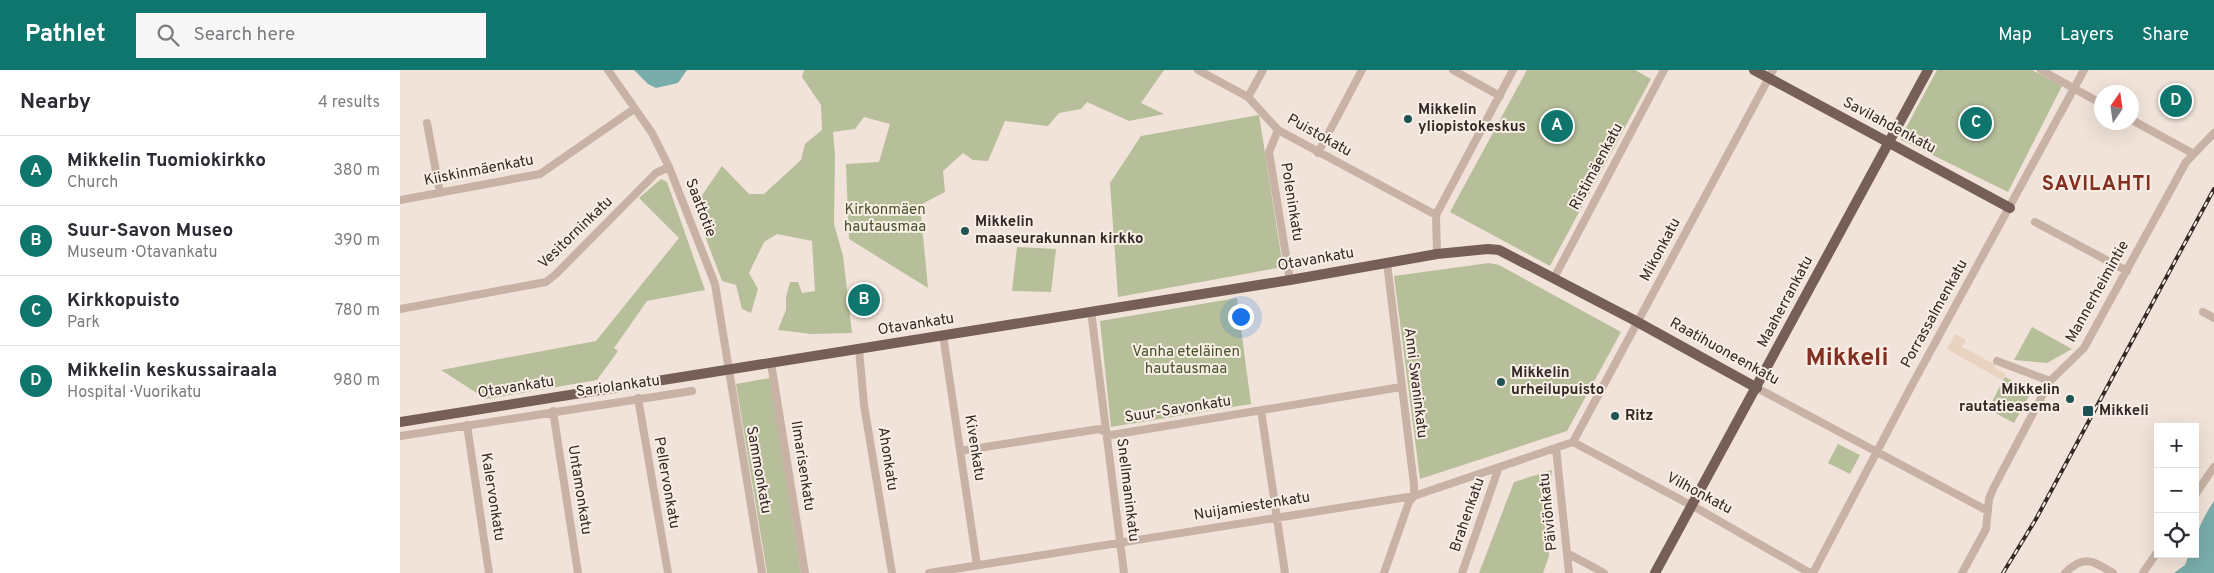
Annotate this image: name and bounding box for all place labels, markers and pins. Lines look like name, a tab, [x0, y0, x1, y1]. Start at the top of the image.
pin: D	[2160, 82, 2192, 120]
place label: Mikkelin yliopistokeskus	[1418, 101, 1526, 137]
pin: C	[1960, 104, 1992, 142]
pin: A	[1541, 107, 1573, 145]
marker: Mikkelin yliopistokeskus	[1402, 113, 1414, 125]
place label: Mikkelin maaseurakunnan kirkko	[975, 213, 1144, 249]
marker: Mikkelin maaseurakunnan kirkko	[959, 225, 971, 237]
pin: B	[848, 281, 880, 319]
place label: Mikkelin urheilupuisto	[1511, 364, 1604, 400]
marker: Mikkelin urheilupuisto	[1495, 376, 1507, 388]
place label: Mikkelin rautatieasema	[1959, 381, 2060, 417]
marker: Mikkelin rautatieasema	[2064, 393, 2076, 405]
place label: Mikkeli	[2099, 402, 2149, 421]
marker: Mikkeli	[2081, 404, 2095, 418]
place label: Ritz	[1625, 407, 1654, 426]
marker: Ritz	[1609, 410, 1621, 422]

